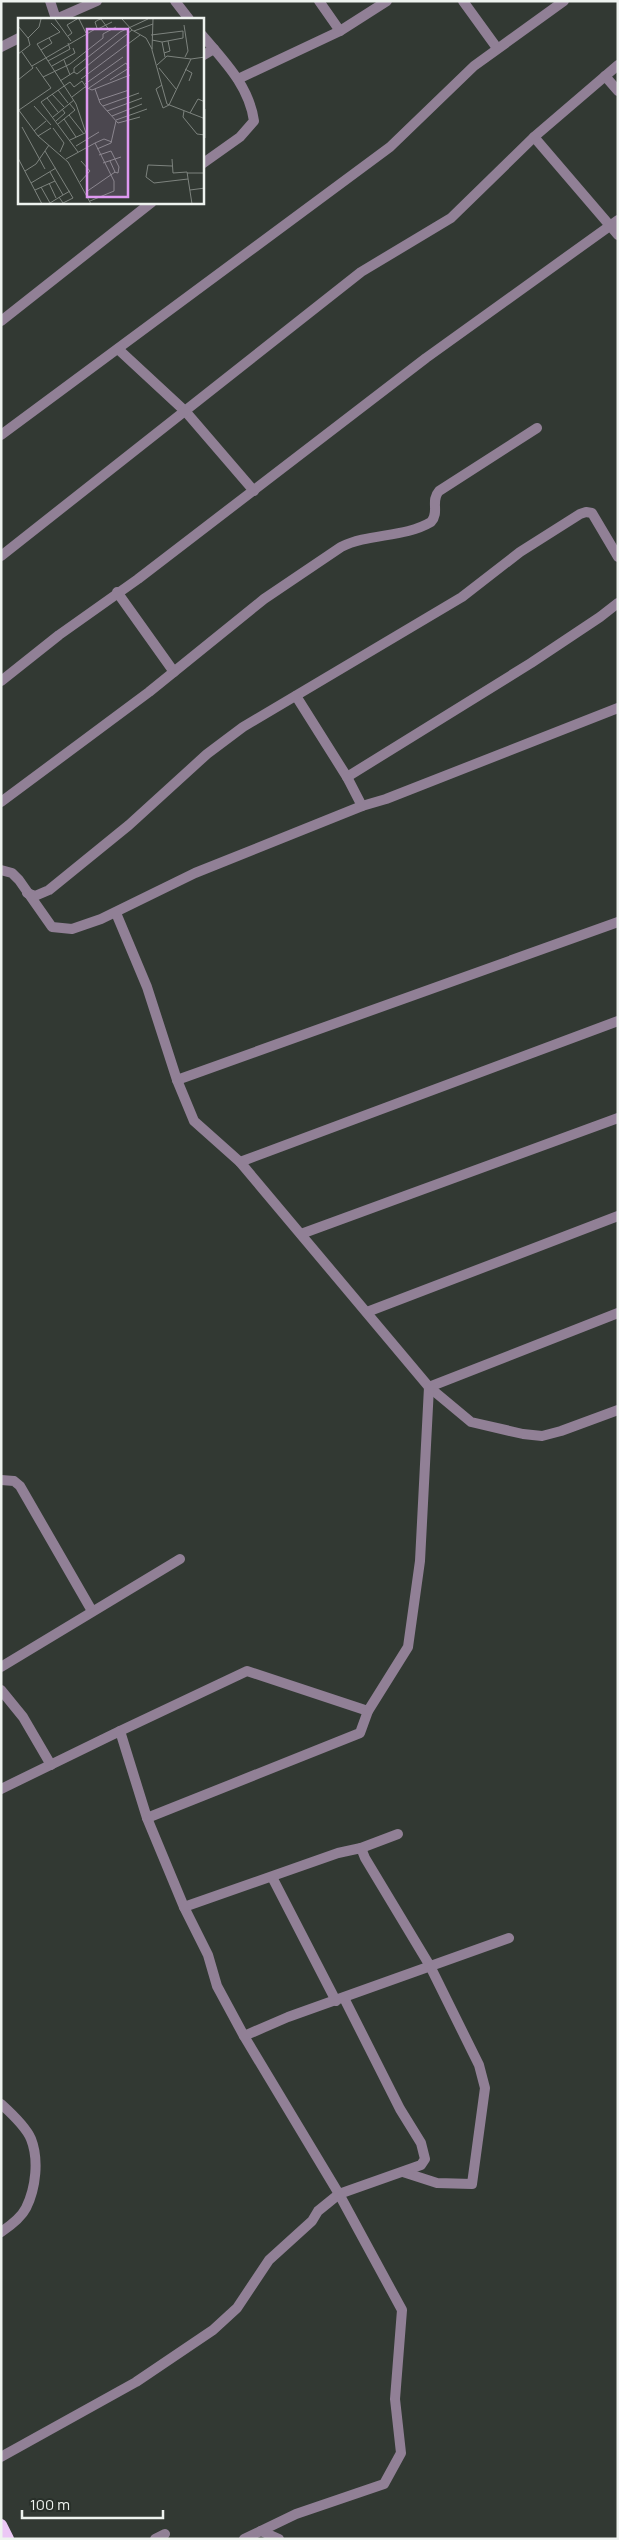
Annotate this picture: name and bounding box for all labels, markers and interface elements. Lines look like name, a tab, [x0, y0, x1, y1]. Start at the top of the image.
inset map	[18, 18, 204, 204]
scale bar	[22, 2488, 164, 2520]
text: 100 m	[30, 2494, 70, 2515]

